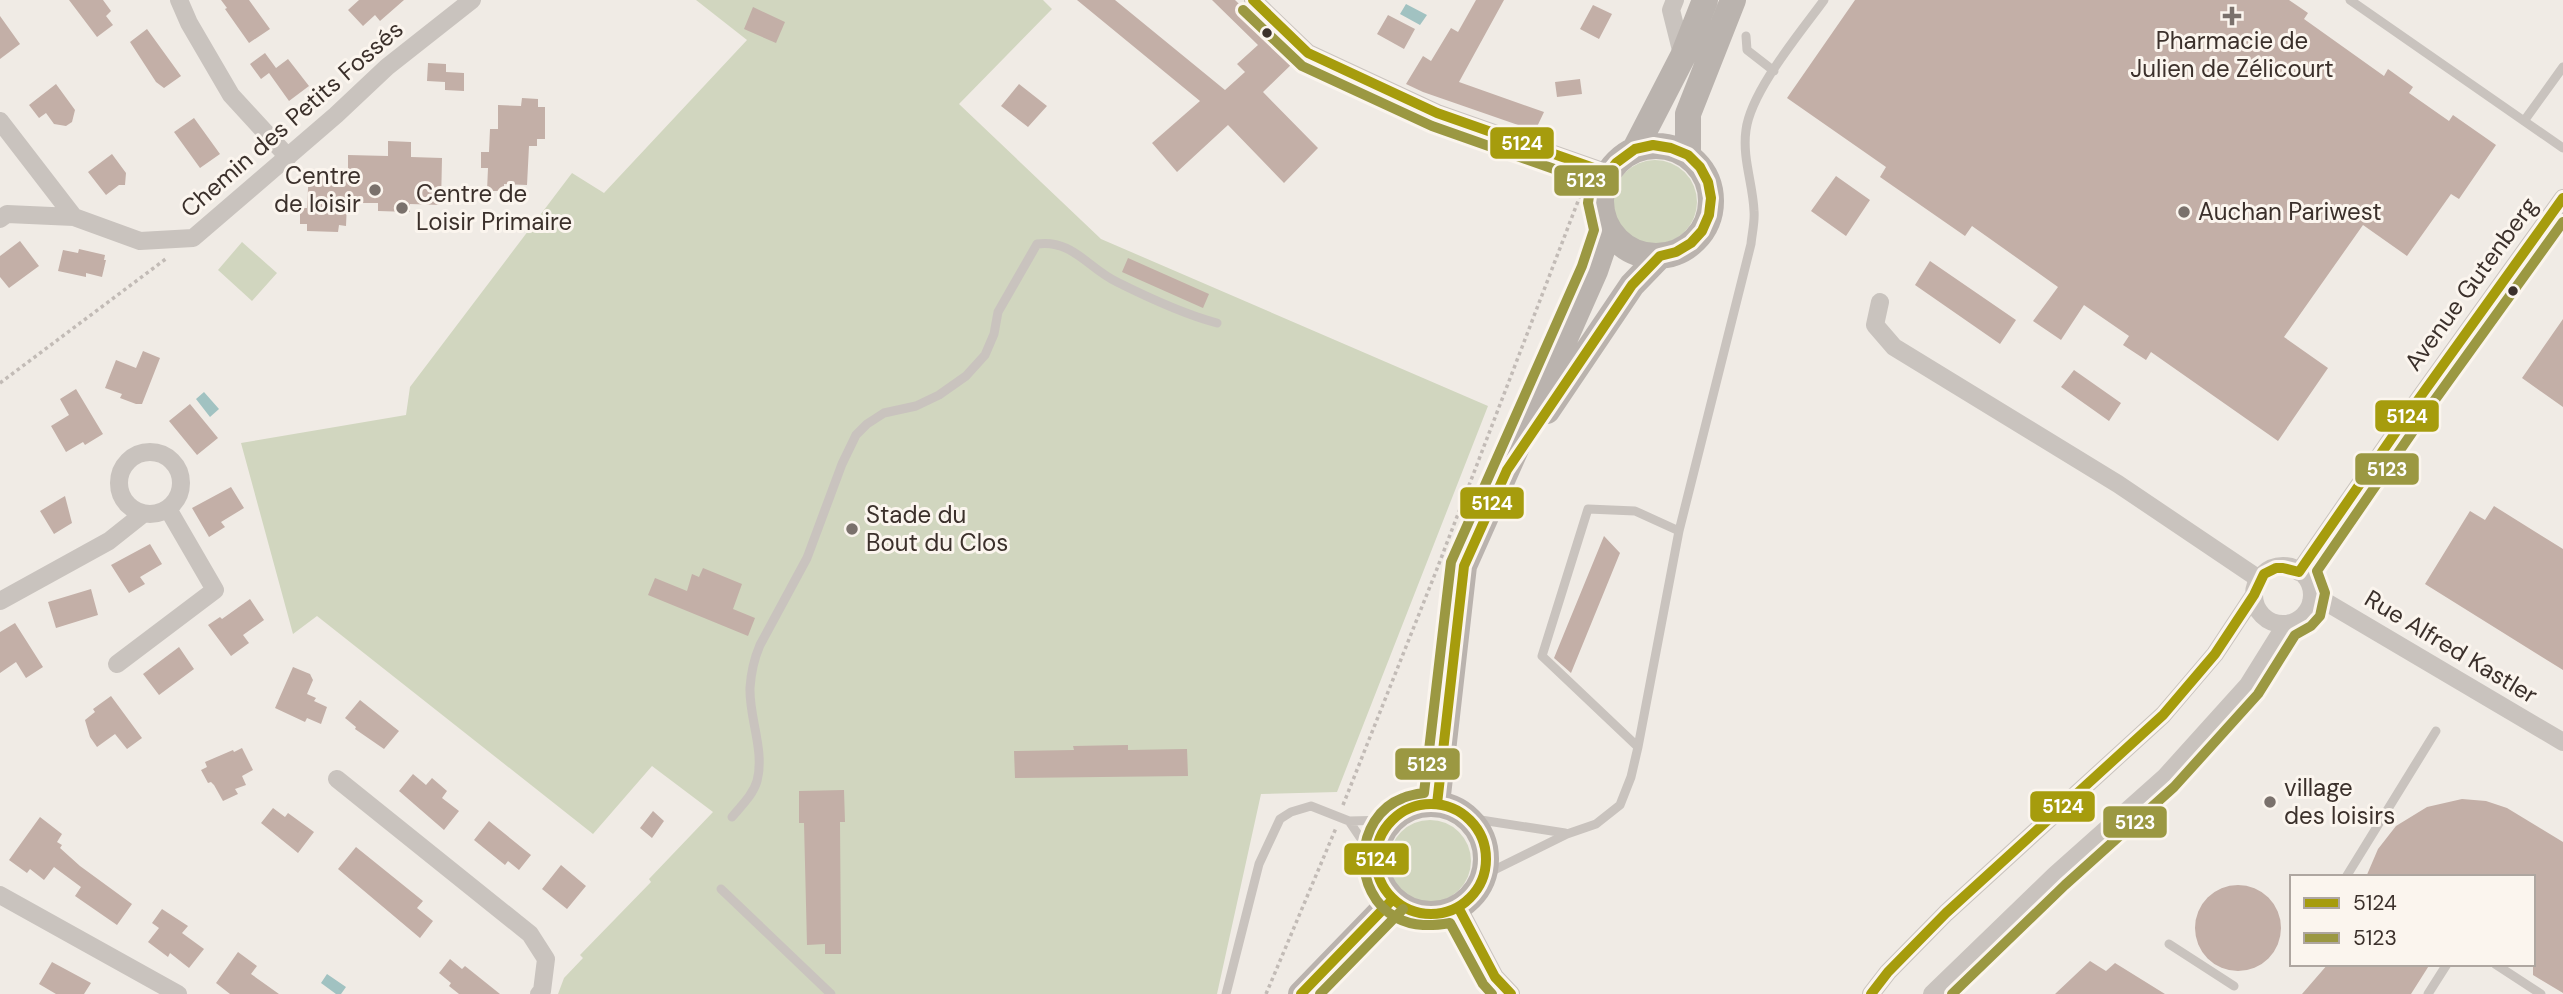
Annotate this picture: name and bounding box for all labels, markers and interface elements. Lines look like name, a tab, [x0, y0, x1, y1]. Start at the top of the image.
marker: Pharmacie de Julien de Zélicourt	[2224, 8, 2240, 24]
street label: Chemin des Petits Fossés	[174, 13, 409, 224]
place label: Pharmacie de Julien de Zélicourt	[2130, 25, 2334, 84]
unlabelled marker	[1260, 26, 1274, 40]
line badge: 5124	[1489, 126, 1555, 160]
text: 5124	[1501, 131, 1543, 156]
place label: Centre de loisir	[274, 160, 361, 219]
line badge: 5123	[1553, 164, 1620, 197]
text: 5123	[1565, 168, 1607, 193]
place label: Centre de Loisir Primaire	[416, 178, 572, 237]
marker: Centre de loisir	[367, 182, 383, 198]
street label: Avenue Gutenberg	[2397, 191, 2544, 377]
place label: Auchan Pariwest	[2198, 196, 2382, 227]
marker: Centre de Loisir Primaire	[394, 200, 410, 216]
marker: Auchan Pariwest	[2176, 204, 2192, 220]
unlabelled marker	[2506, 284, 2520, 298]
line badge: 5124	[2374, 399, 2440, 433]
text: 5124	[2386, 404, 2428, 429]
line badge: 5123	[2354, 452, 2420, 486]
text: 5123	[2366, 457, 2408, 482]
line badge: 5124	[1459, 486, 1525, 520]
text: 5124	[1471, 491, 1513, 516]
place label: Stade du Bout du Clos	[866, 499, 1008, 558]
marker: Stade du Bout du Clos	[844, 521, 860, 537]
street label: Rue Alfred Kastler	[2359, 583, 2543, 710]
line badge: 5123	[1394, 747, 1461, 781]
text: 5123	[1406, 752, 1448, 777]
place label: village des loisirs	[2284, 772, 2395, 831]
line badge: 5124	[2029, 790, 2096, 823]
text: 5124	[2042, 794, 2084, 819]
marker: village des loisirs	[2262, 794, 2278, 810]
line badge: 5123	[2102, 805, 2168, 839]
text: 5123	[2114, 810, 2156, 835]
line badge: 5124	[1343, 842, 1410, 876]
text: 5124	[1355, 847, 1397, 872]
legend	[2290, 875, 2535, 966]
text: 5124	[2353, 889, 2397, 917]
text: 5123	[2353, 924, 2397, 952]

